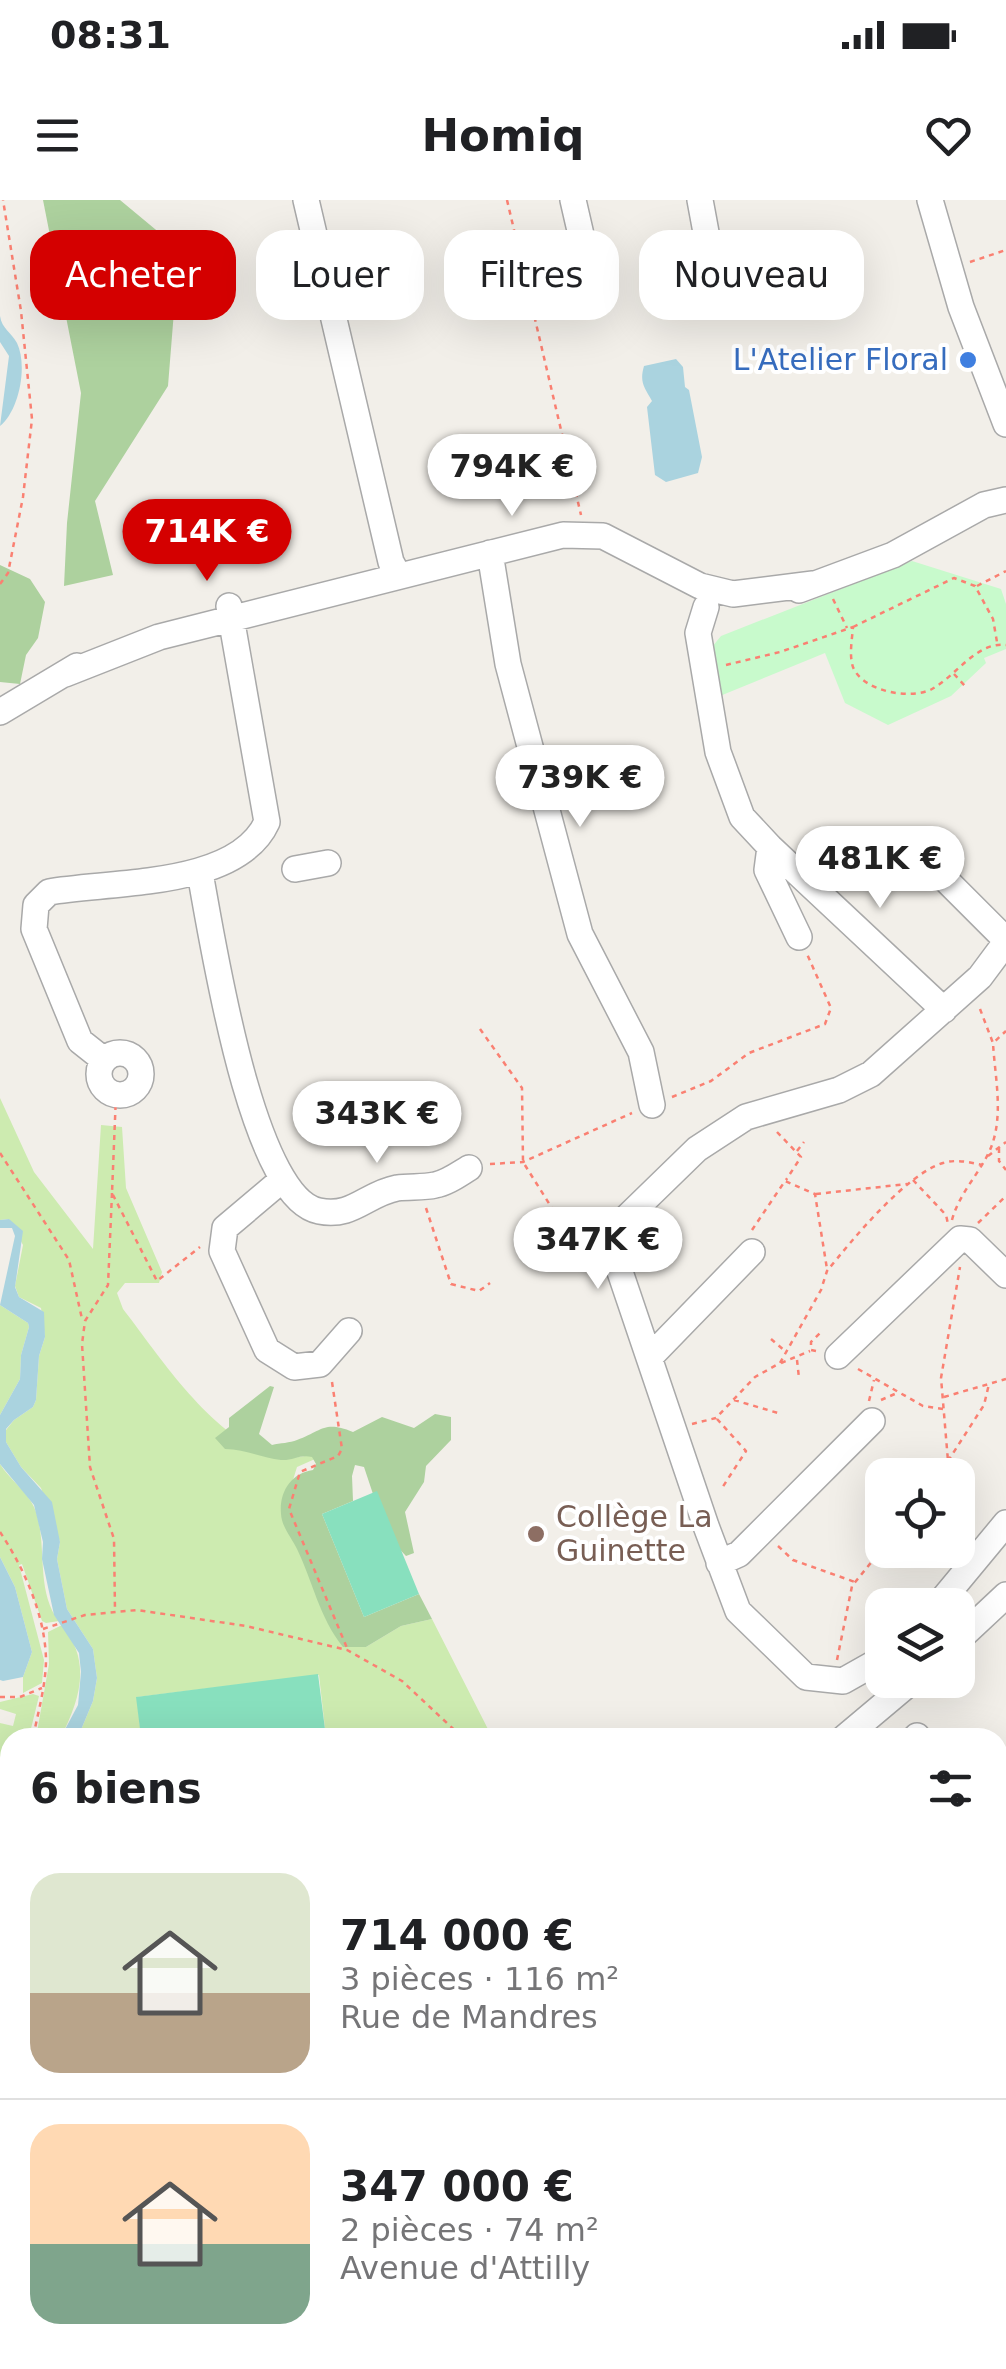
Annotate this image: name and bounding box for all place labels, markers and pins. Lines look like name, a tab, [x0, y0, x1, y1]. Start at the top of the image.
place label: L'Atelier Floral	[733, 342, 948, 377]
marker: L'Atelier Floral	[957, 349, 979, 371]
pin: 794K €	[431, 434, 593, 519]
pin: 714K €	[126, 499, 288, 584]
pin: 739K €	[499, 745, 661, 830]
pin: 481K €	[799, 826, 961, 911]
pin: 343K €	[296, 1081, 458, 1166]
pin: 347K €	[517, 1207, 679, 1292]
place label: Collège La Guinette	[556, 1499, 713, 1568]
marker: Collège La Guinette	[525, 1523, 547, 1545]

